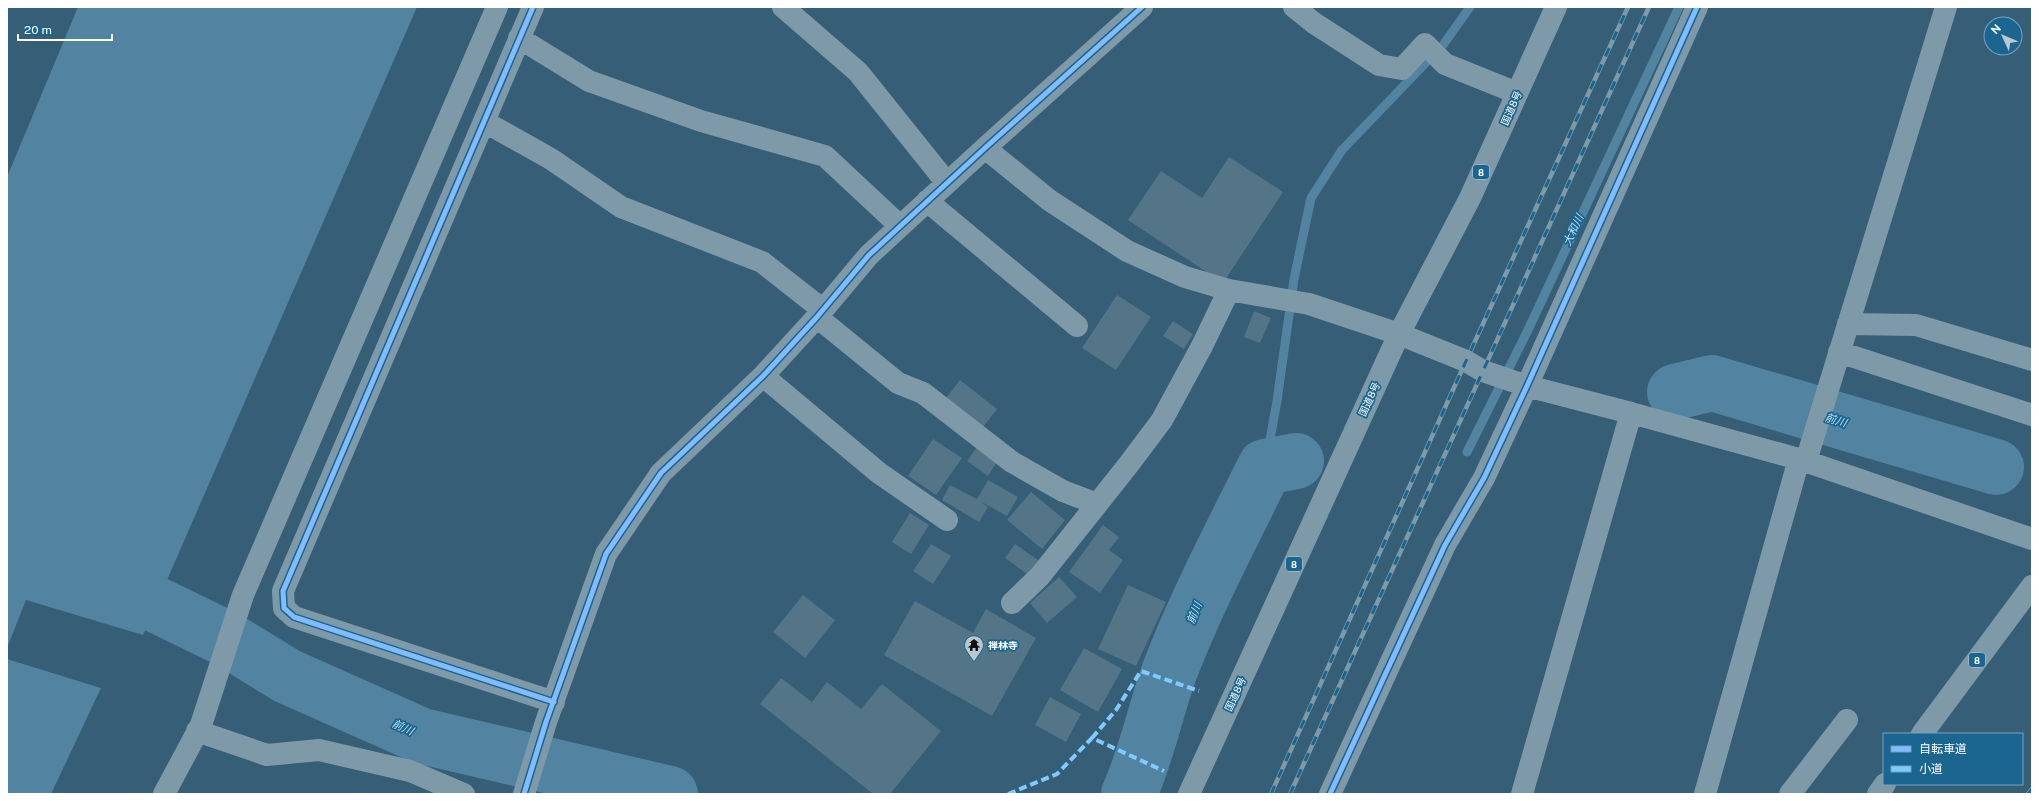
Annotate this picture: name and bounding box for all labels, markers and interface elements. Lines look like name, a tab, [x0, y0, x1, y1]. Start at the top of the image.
scale bar	[18, 16, 112, 42]
north arrow	[1983, 16, 2023, 56]
text: N	[1989, 22, 2003, 36]
text: 20 m	[24, 23, 52, 37]
street label: 国道8号	[1498, 89, 1524, 127]
road number: 8	[1473, 165, 1489, 179]
water label: 大和川	[1561, 212, 1586, 247]
street label: 国道8号	[1356, 380, 1382, 418]
water label: 前川	[1824, 411, 1849, 429]
road number: 8	[1286, 557, 1302, 571]
water label: 前川	[1184, 600, 1204, 625]
temple icon: 禅林寺	[963, 634, 985, 662]
place label: 禅林寺	[988, 639, 1018, 651]
road number: 8	[1969, 653, 1985, 667]
street label: 国道8号	[1222, 675, 1248, 713]
water label: 前川	[391, 717, 416, 737]
legend	[1883, 733, 2023, 785]
text: 自転車道	[1919, 742, 1967, 756]
text: 小道	[1919, 762, 1943, 776]

